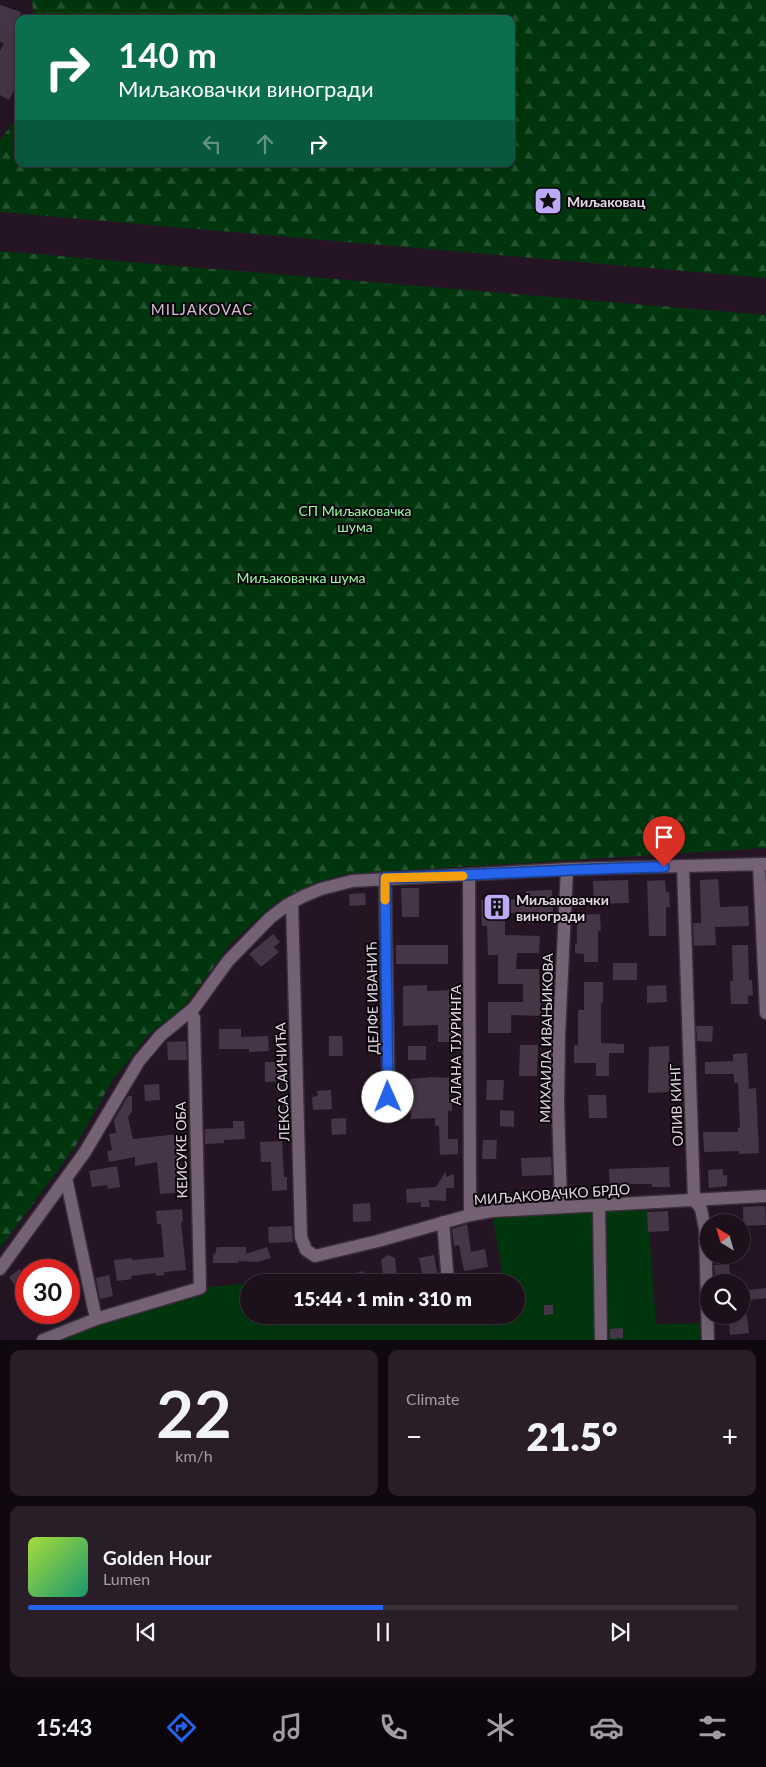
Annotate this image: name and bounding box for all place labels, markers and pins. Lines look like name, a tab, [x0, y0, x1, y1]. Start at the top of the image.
place icon: Миљаковац	[533, 186, 563, 216]
place label: Миљаковац	[567, 193, 646, 210]
pin	[643, 816, 685, 867]
place label: Миљаковачки виногради	[516, 891, 609, 924]
building icon: Миљаковачки виногради	[482, 892, 512, 922]

